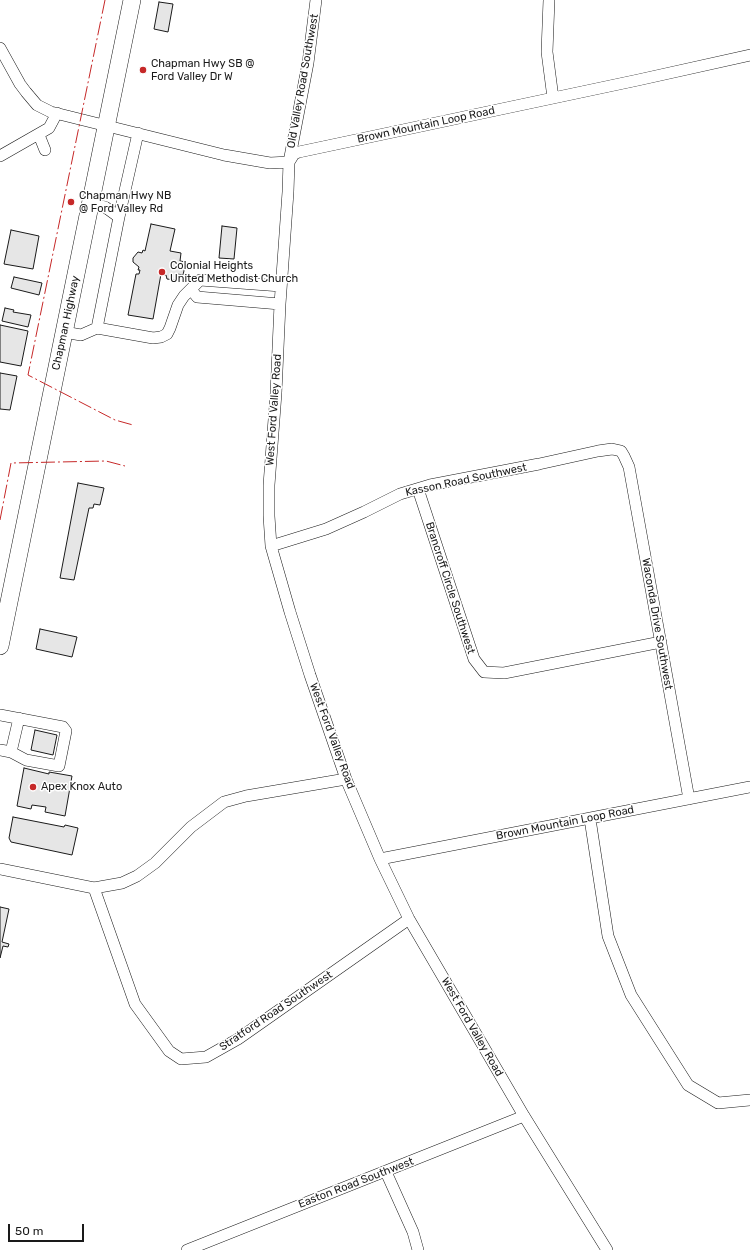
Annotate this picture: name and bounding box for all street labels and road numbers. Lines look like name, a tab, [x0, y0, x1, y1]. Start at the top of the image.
street label: Old Valley Road Southwest	[285, 13, 321, 149]
street label: Brown Mountain Loop Road	[356, 104, 496, 146]
street label: Chapman Highway	[50, 275, 82, 371]
street label: West Ford Valley Road	[264, 354, 284, 466]
street label: Kasson Road Southwest	[404, 461, 528, 499]
street label: Brancroff Circle Southwest	[422, 520, 478, 656]
street label: Waconda Drive Southwest	[639, 557, 675, 691]
street label: West Ford Valley Road	[307, 681, 357, 791]
street label: Brown Mountain Loop Road	[495, 803, 635, 843]
street label: Stratford Road Southwest	[217, 968, 335, 1054]
street label: West Ford Valley Road	[438, 975, 506, 1079]
street label: Easton Road Southwest	[296, 1155, 416, 1211]

